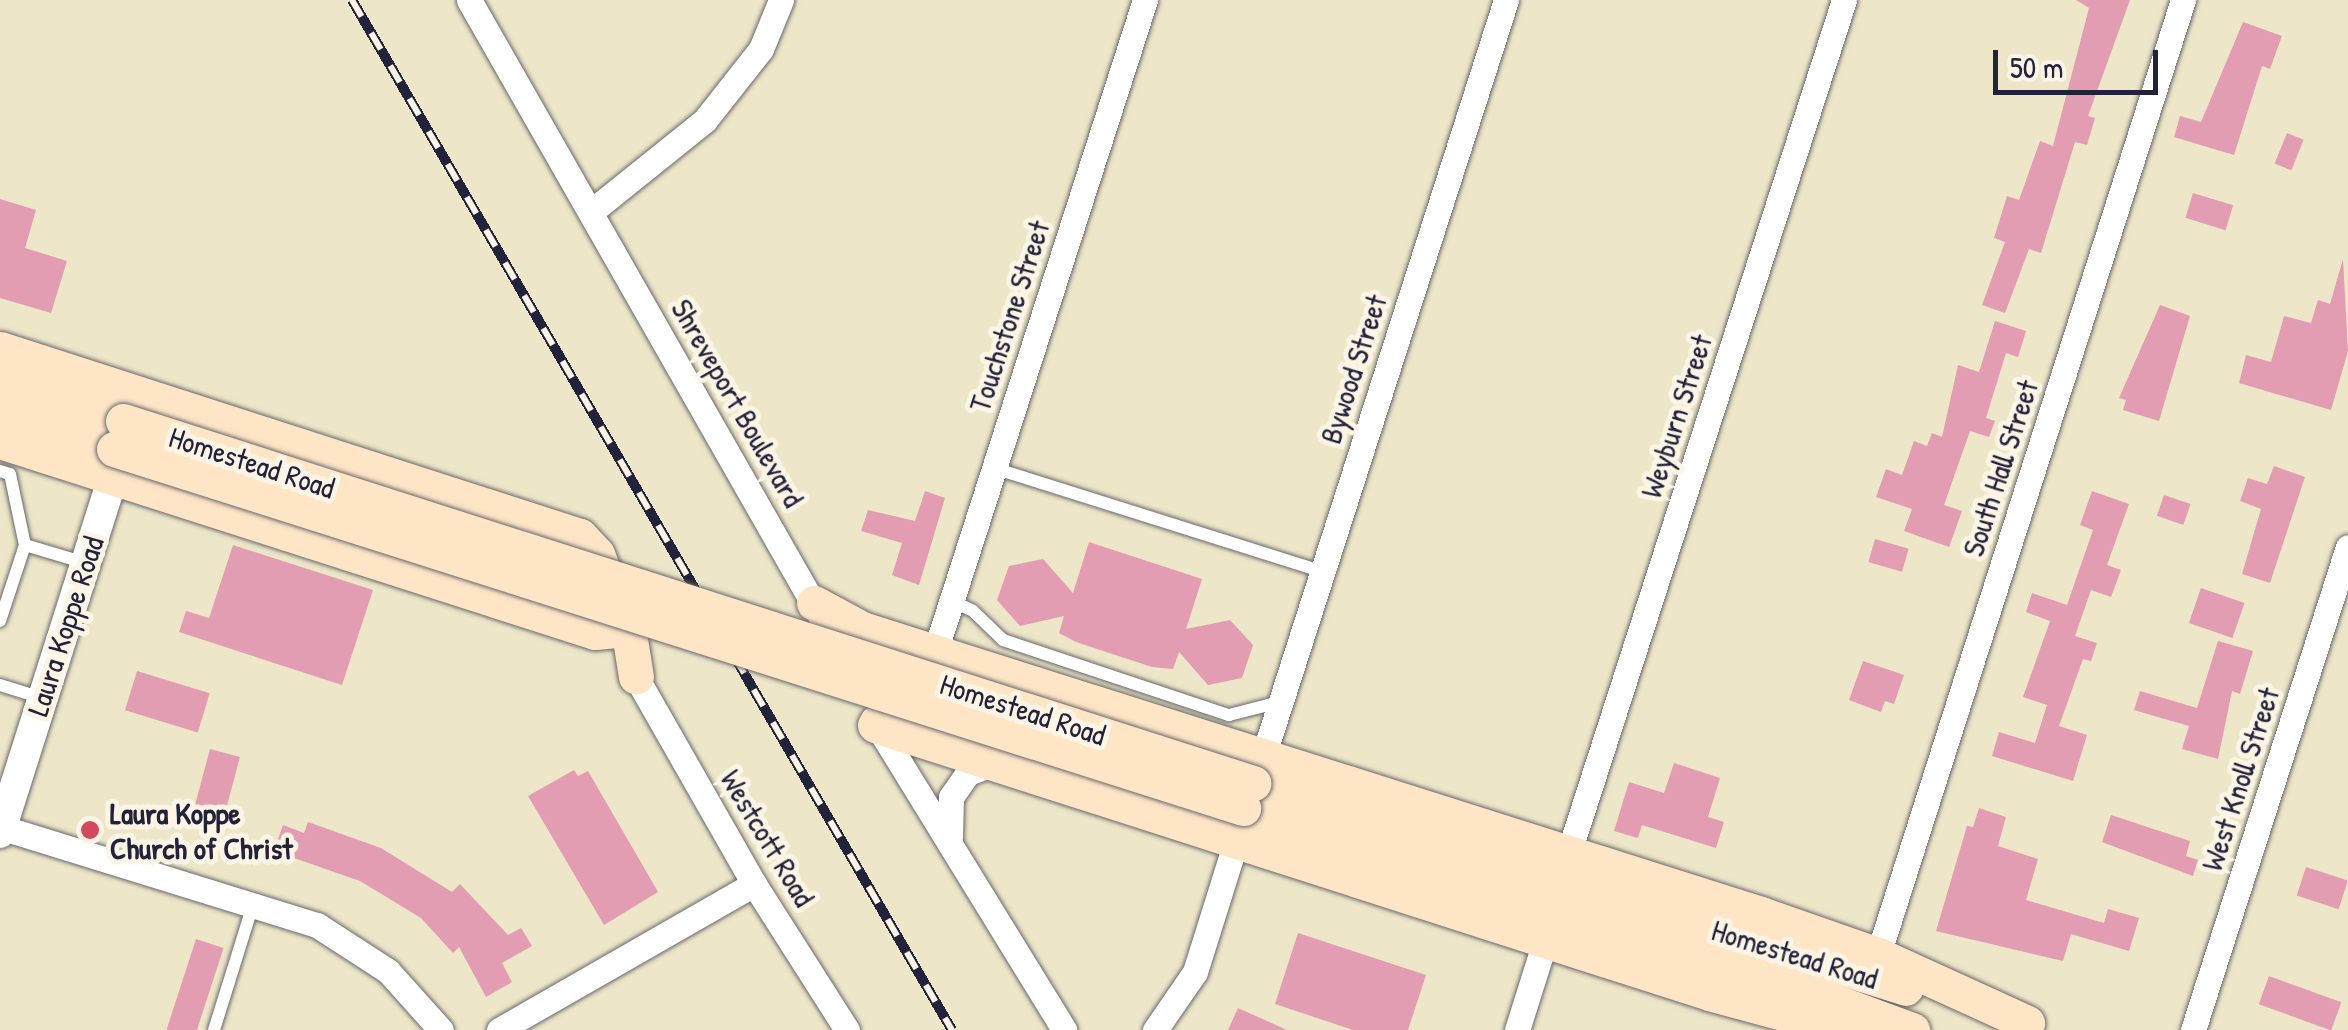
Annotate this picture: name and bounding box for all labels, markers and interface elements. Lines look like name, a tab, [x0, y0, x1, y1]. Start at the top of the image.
scale bar	[1998, 30, 2163, 92]
text: 50 m	[2010, 47, 2063, 87]
street label: Touchstone Street	[961, 216, 1057, 416]
street label: Bywood Street	[1312, 290, 1394, 448]
street label: Shreveport Boulevard	[664, 293, 812, 513]
street label: Weyburn Street	[1633, 330, 1719, 502]
street label: South Hall Street	[1955, 375, 2045, 561]
street label: Homestead Road	[165, 418, 339, 506]
street label: Laura Koppe Road	[19, 532, 111, 720]
street label: Homestead Road	[936, 665, 1110, 753]
street label: West Knoll Street	[2193, 683, 2287, 875]
street label: Westcott Road	[713, 763, 823, 913]
place label: Laura Koppe Church of Christ	[110, 795, 293, 866]
marker: Laura Koppe Church of Christ	[79, 819, 101, 841]
street label: Homestead Road	[1708, 912, 1882, 996]

